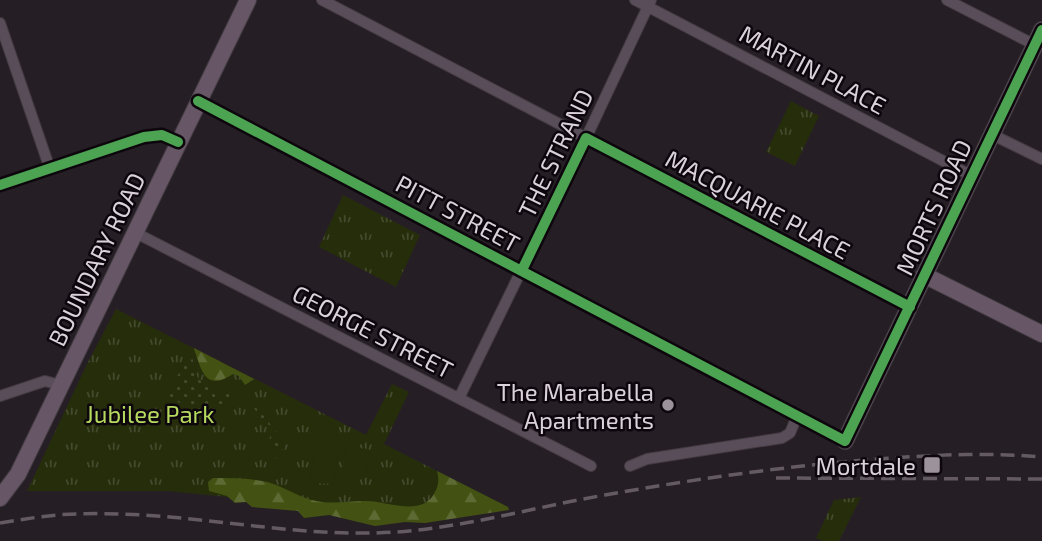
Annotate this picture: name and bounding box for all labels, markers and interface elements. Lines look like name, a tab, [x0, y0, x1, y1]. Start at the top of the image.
street label: MARTIN PLACE	[735, 18, 891, 120]
street label: THE STRAND	[512, 84, 598, 222]
street label: MORTS ROAD	[889, 135, 977, 279]
street label: MACQUARIE PLACE	[661, 143, 855, 265]
street label: BOUNDARY ROAD	[42, 168, 150, 350]
street label: PITT STREET	[391, 168, 525, 258]
street label: GEORGE STREET	[288, 278, 458, 384]
place label: The Marabella Apartments	[497, 377, 654, 434]
marker: The Marabella Apartments	[660, 397, 676, 413]
park label: Jubilee Park	[86, 399, 214, 428]
place label: Mortdale	[816, 451, 916, 480]
marker: Mortdale	[922, 455, 942, 475]

